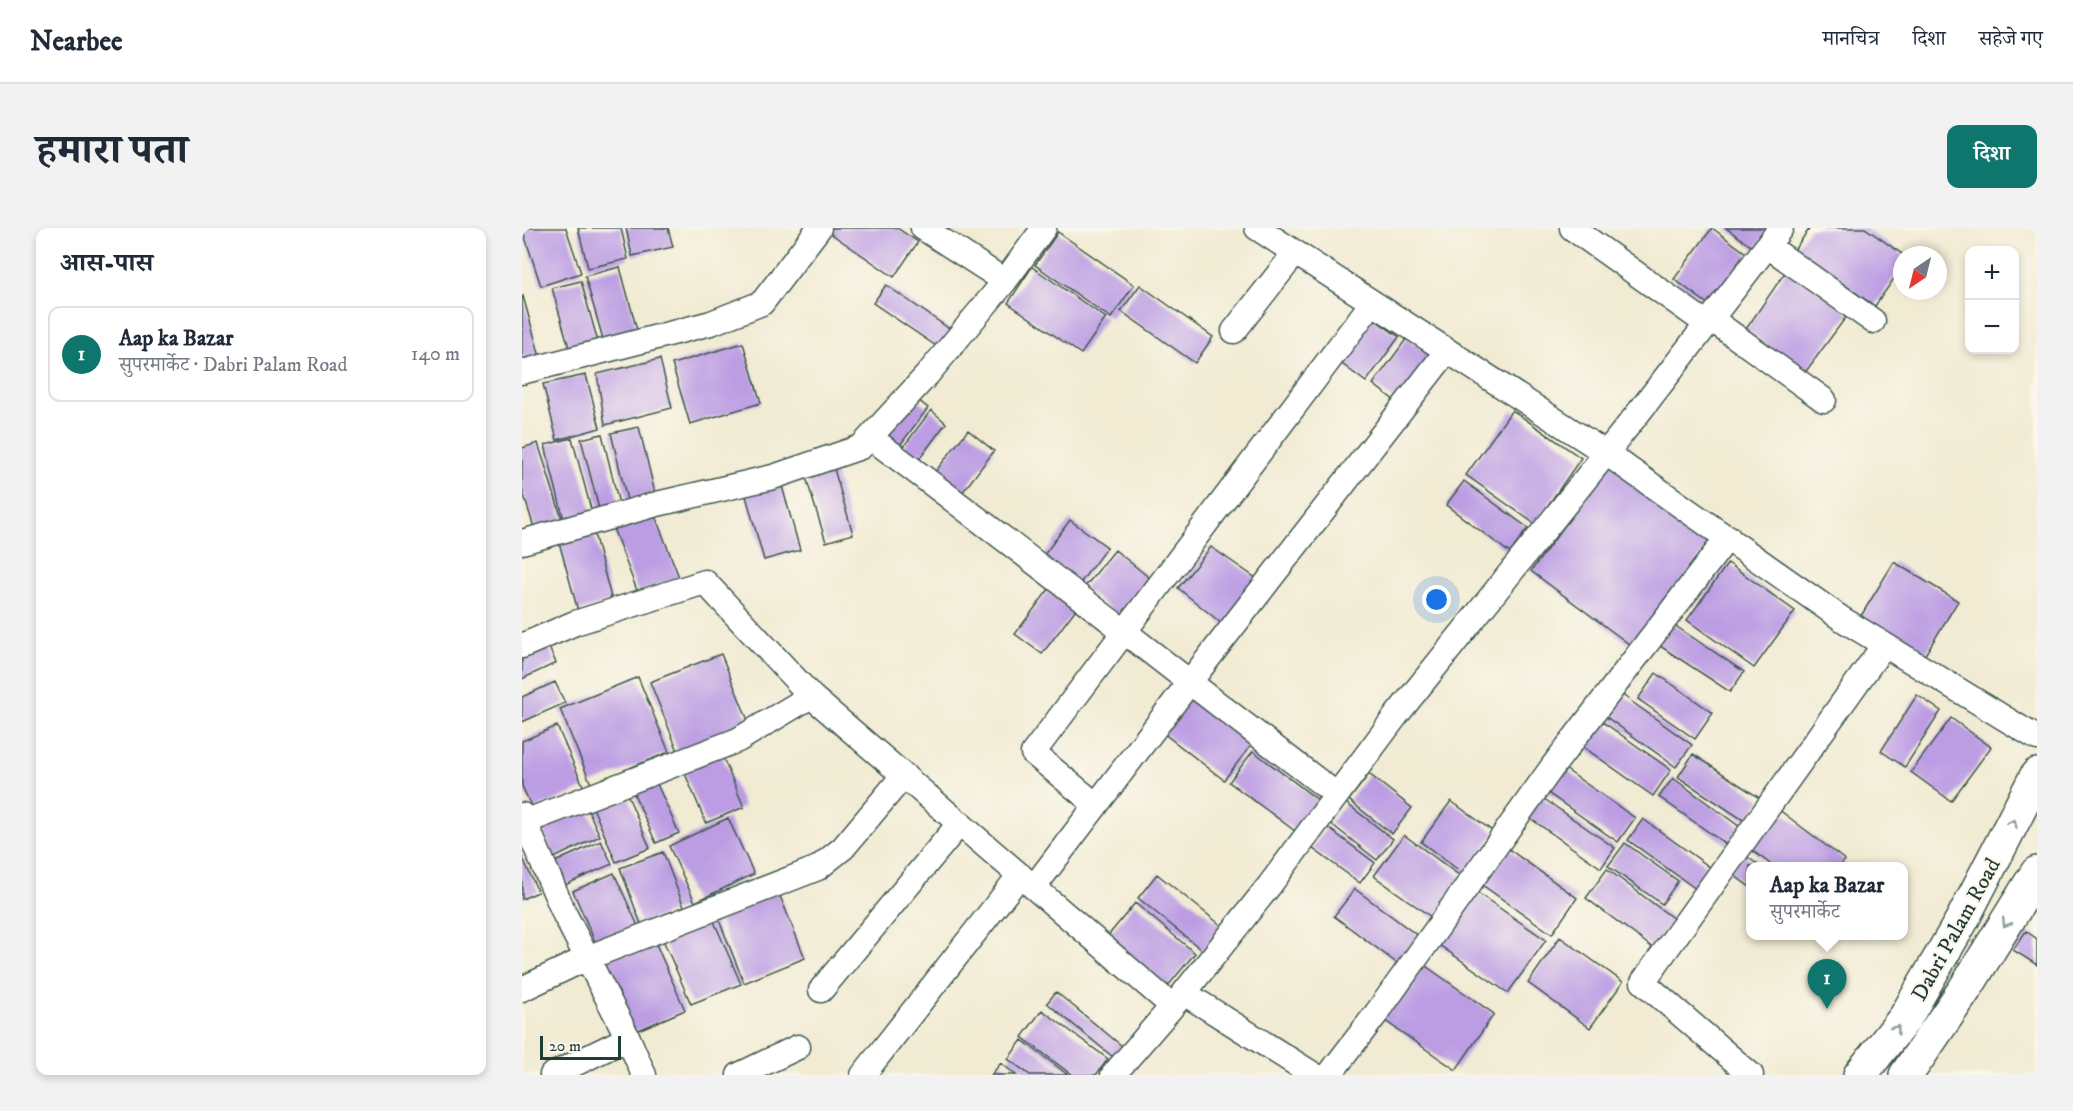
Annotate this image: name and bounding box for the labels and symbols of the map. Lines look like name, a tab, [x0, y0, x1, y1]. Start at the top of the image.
north arrow	[1893, 246, 1947, 300]
your location	[1422, 585, 1451, 614]
one-way arrow	[2006, 818, 2017, 829]
street label: Dabri Palam Road	[1906, 853, 2007, 1006]
one-way arrow	[2002, 917, 2014, 927]
pin: 1	[1808, 960, 1846, 1009]
one-way arrow	[1889, 1025, 1900, 1036]
scale bar	[540, 1033, 621, 1060]

